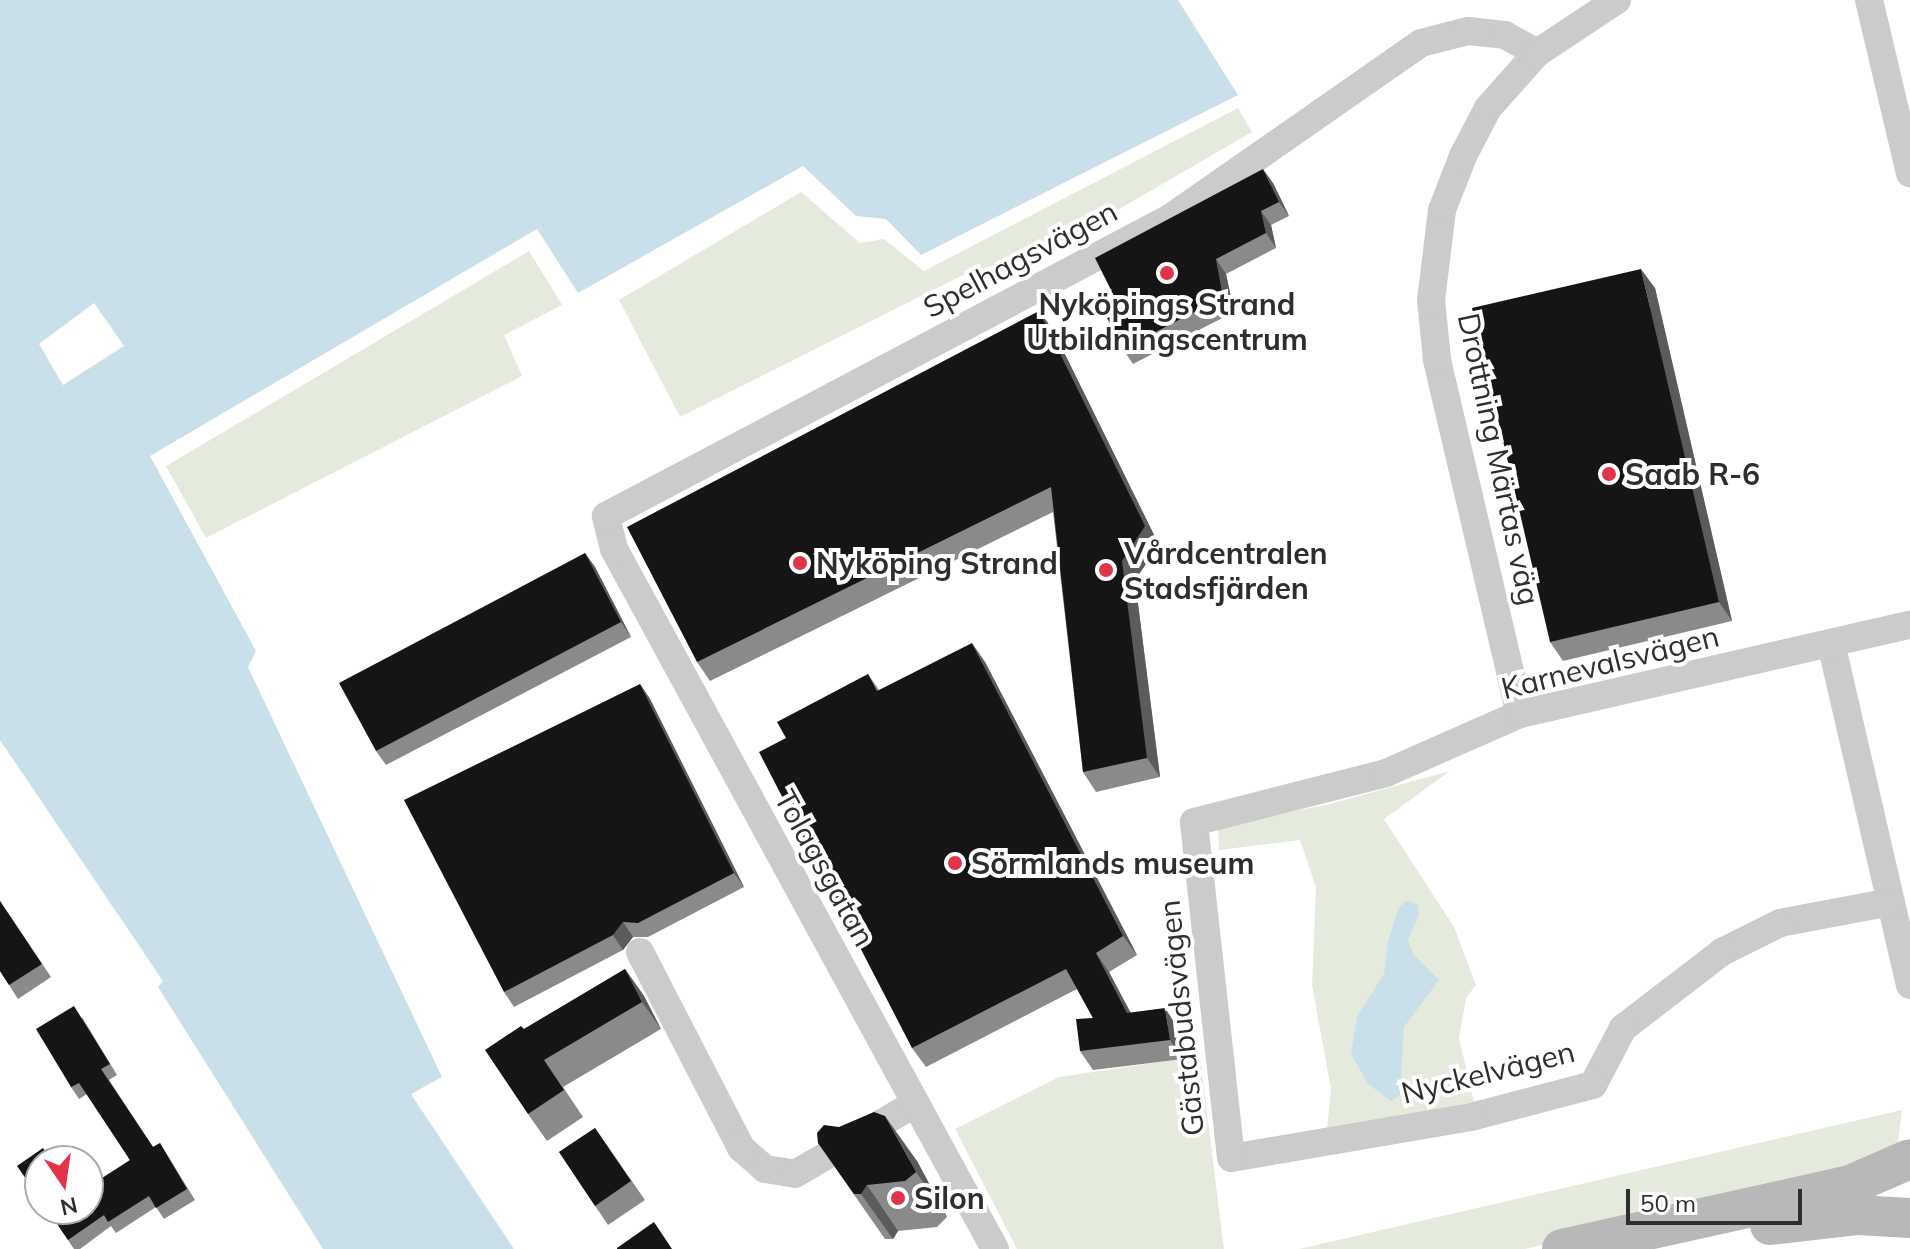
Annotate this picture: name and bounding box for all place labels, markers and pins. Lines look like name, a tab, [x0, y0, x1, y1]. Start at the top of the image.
marker: Nyköpings Strand Utbildningscentrum	[1158, 264, 1176, 282]
place label: Nyköpings Strand Utbildningscentrum	[1026, 286, 1308, 356]
place label: Saab R-6	[1625, 456, 1760, 492]
marker: Saab R-6	[1600, 465, 1618, 483]
place label: Vårdcentralen Stadsfjärden	[1124, 535, 1328, 606]
place label: Nyköping Strand	[816, 545, 1058, 581]
marker: Nyköping Strand	[791, 554, 809, 572]
marker: Vårdcentralen Stadsfjärden	[1095, 559, 1117, 581]
place label: Sörmlands museum	[971, 845, 1254, 881]
marker: Sörmlands museum	[946, 854, 964, 872]
place label: Silon	[914, 1180, 985, 1216]
marker: Silon	[889, 1189, 907, 1207]

